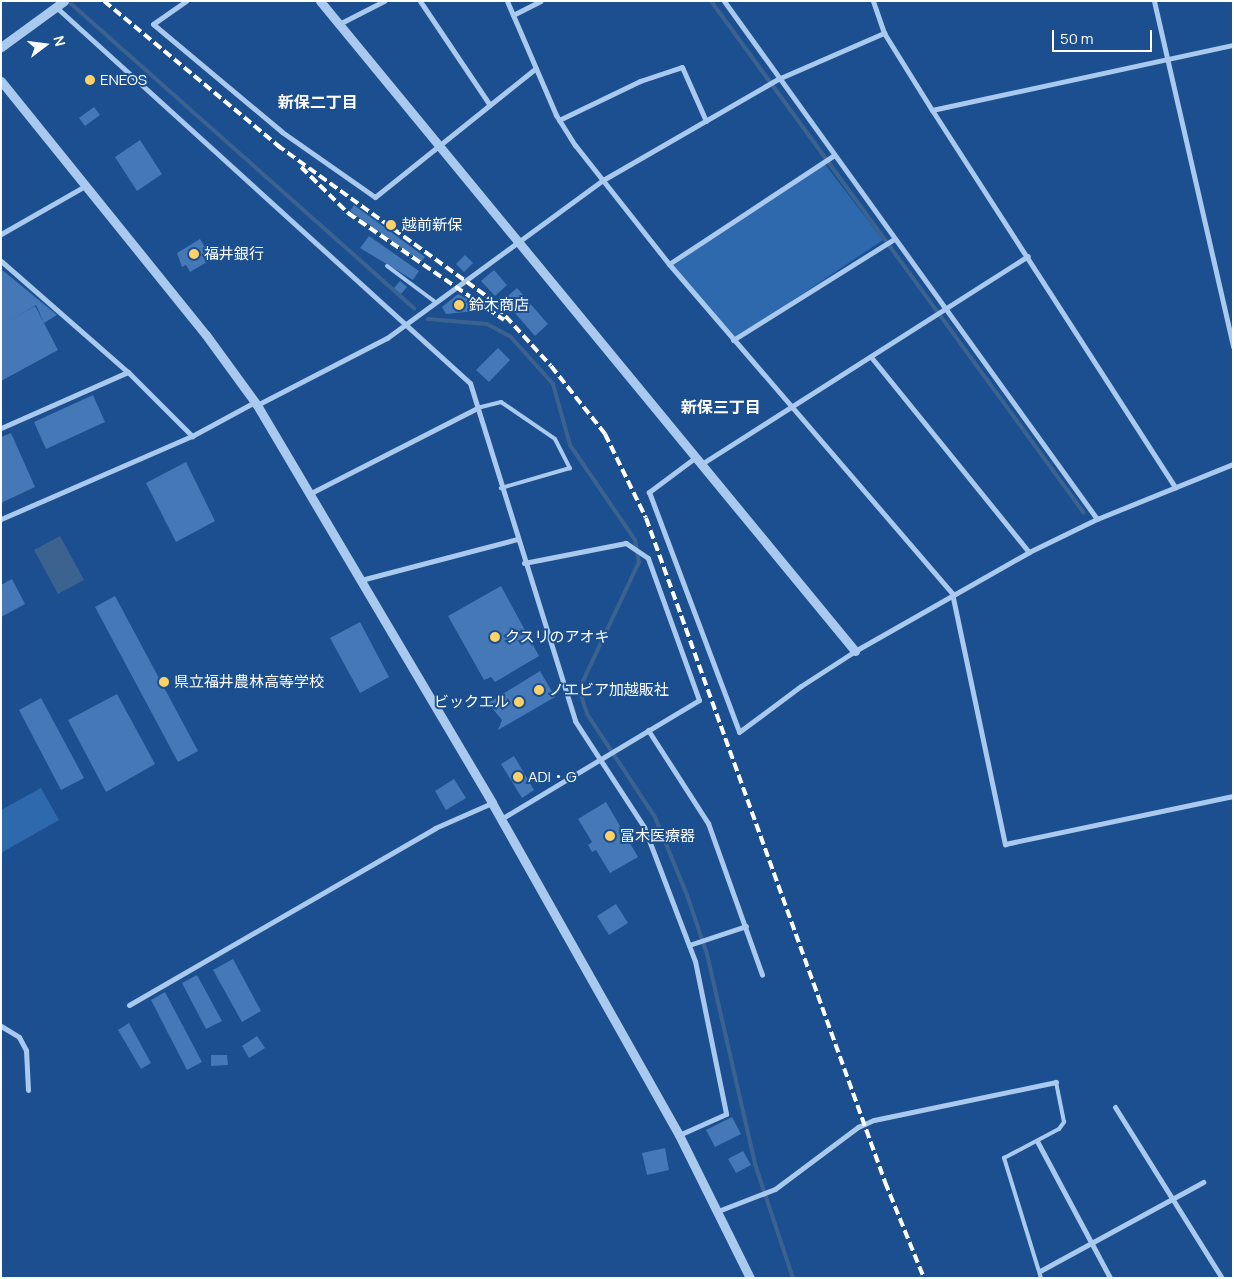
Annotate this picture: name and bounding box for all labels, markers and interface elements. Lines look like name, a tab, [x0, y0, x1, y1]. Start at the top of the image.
north arrow	[20, 20, 70, 70]
scale bar	[1054, 20, 1154, 52]
text: 50 m	[1060, 28, 1094, 49]
text: N	[49, 34, 70, 48]
place label: ENEOS	[100, 71, 147, 89]
marker: ENEOS	[84, 74, 96, 86]
district label: 新保二丁目	[278, 92, 358, 112]
place label: 越前新保	[402, 216, 462, 234]
marker: 越前新保	[384, 218, 398, 232]
place label: 福井銀行	[204, 245, 264, 263]
marker: 福井銀行	[188, 248, 200, 260]
place label: 鈴木商店	[469, 296, 529, 314]
marker: 鈴木商店	[453, 299, 465, 311]
district label: 新保三丁目	[681, 397, 761, 417]
place label: クスリのアオキ	[505, 628, 610, 646]
marker: クスリのアオキ	[489, 631, 501, 643]
place label: 県立福井農林高等学校	[174, 673, 324, 691]
marker: 県立福井農林高等学校	[158, 676, 170, 688]
place label: ノエビア加越販社	[549, 681, 669, 699]
marker: ノエビア加越販社	[533, 684, 545, 696]
place label: ビックエル	[434, 693, 509, 711]
marker: ビックエル	[513, 696, 525, 708]
place label: ADI・G	[528, 768, 577, 786]
marker: ADI・G	[512, 771, 524, 783]
place label: 冨木医療器	[620, 827, 695, 845]
marker: 冨木医療器	[604, 830, 616, 842]

